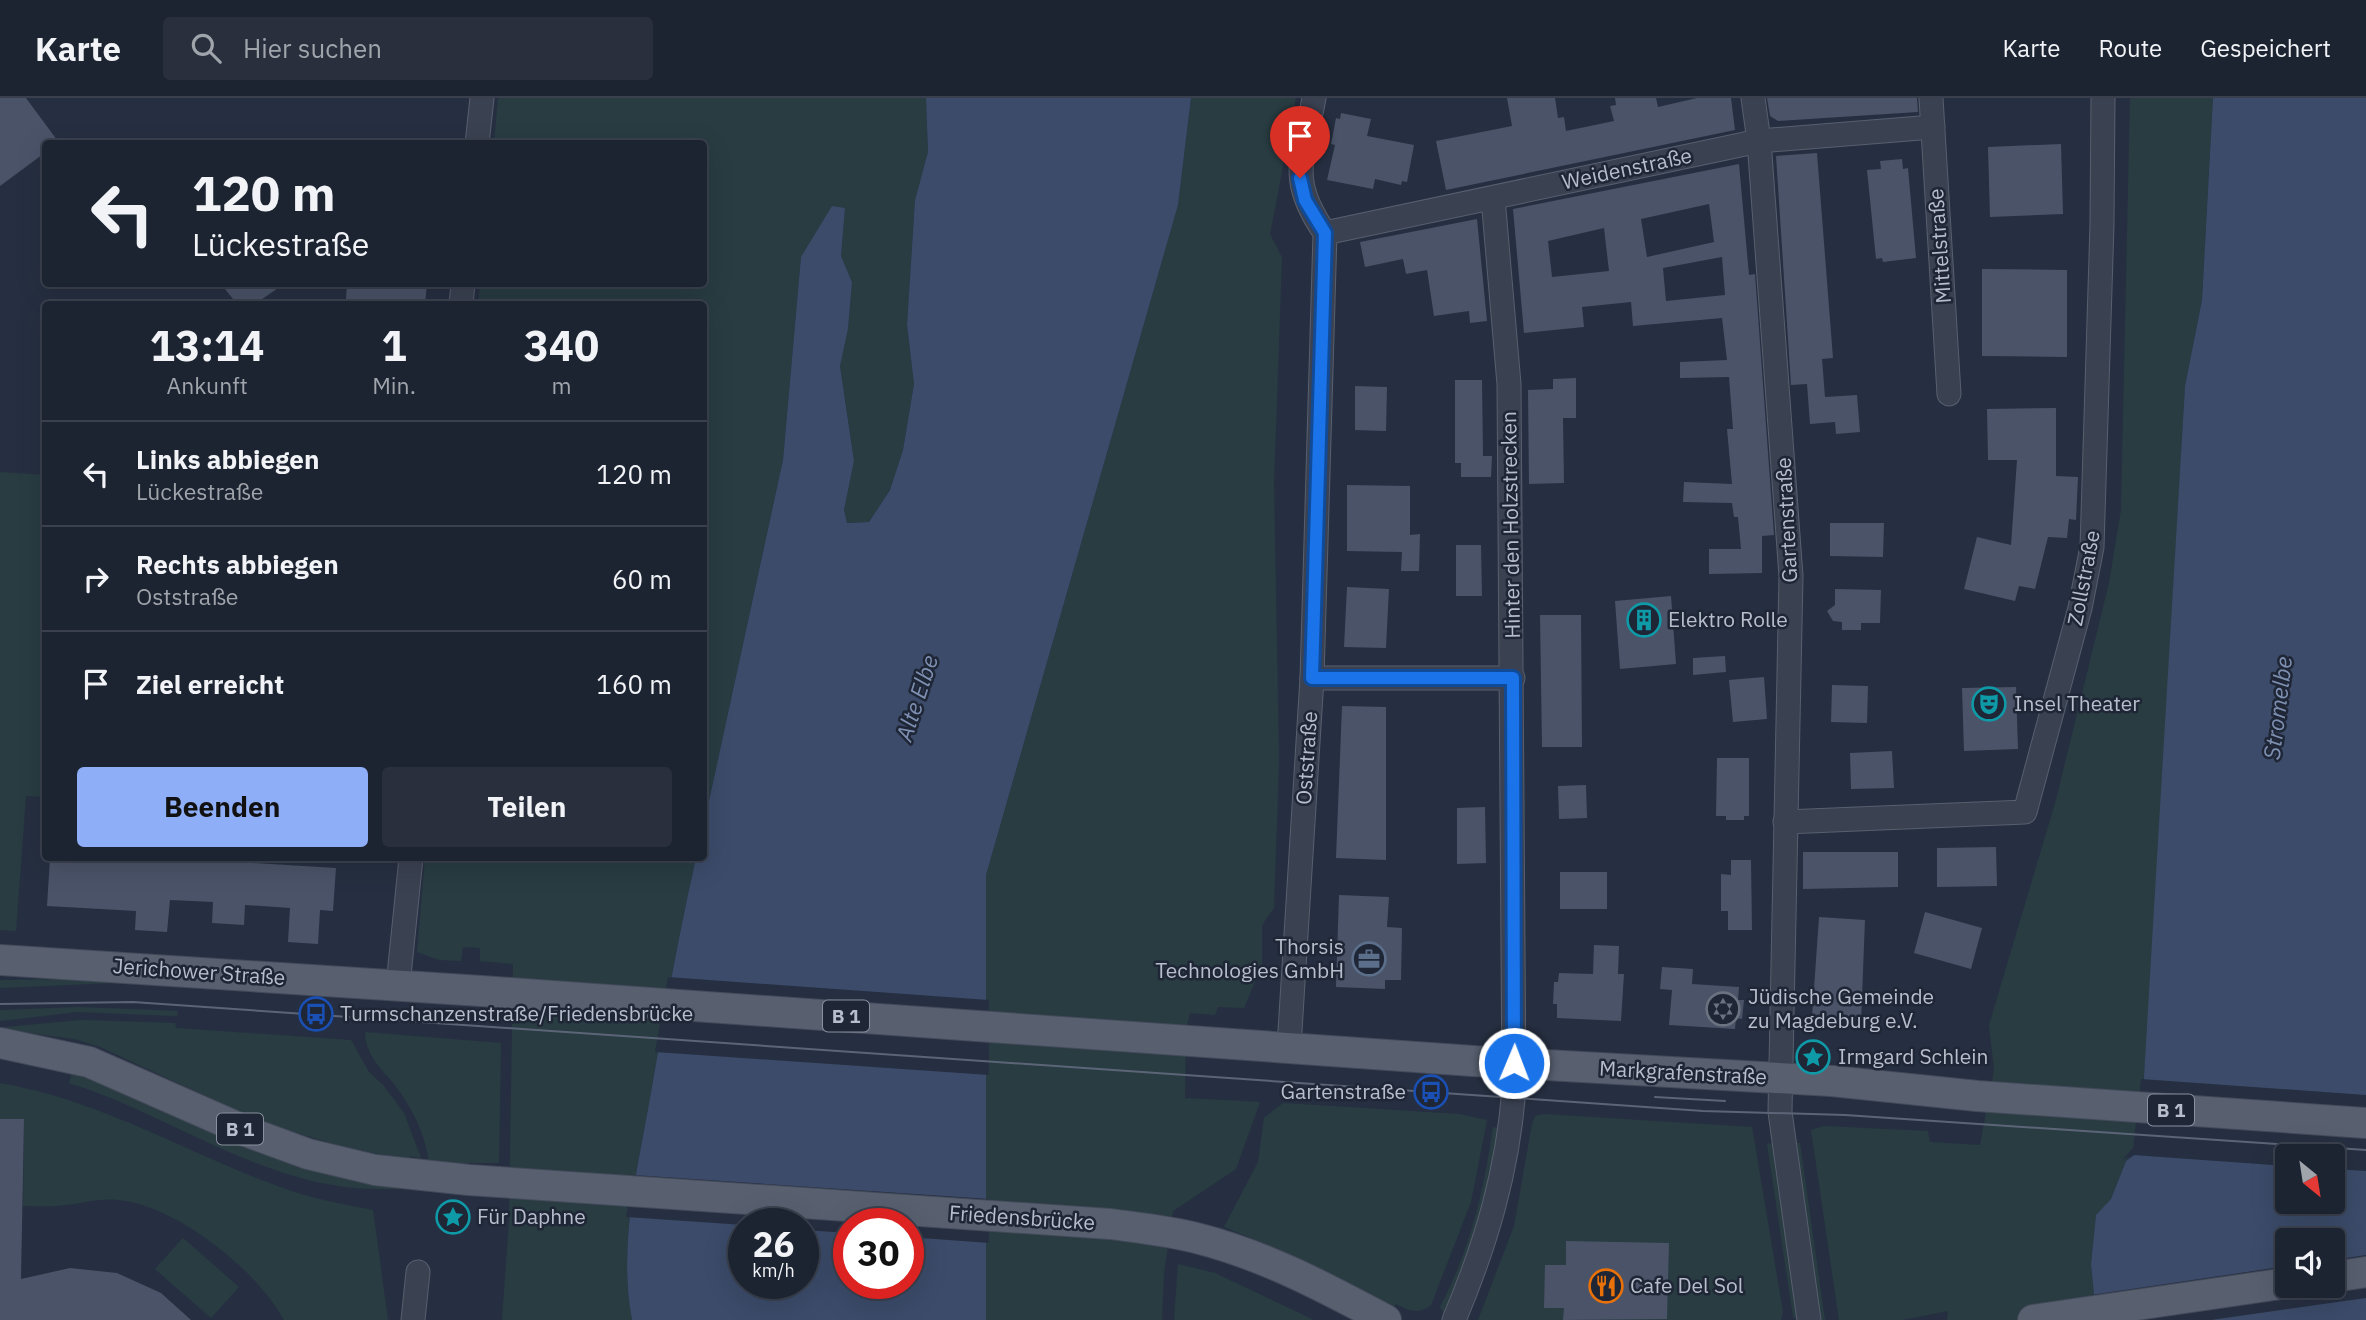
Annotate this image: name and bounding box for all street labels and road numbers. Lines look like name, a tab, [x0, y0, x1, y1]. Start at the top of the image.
street label: Weidenstraße	[1559, 141, 1694, 195]
street label: Mittelstraße	[1921, 188, 1957, 305]
street label: Hinter den Holzstrecken	[1494, 411, 1526, 639]
street label: Gartenstraße	[1769, 457, 1803, 584]
street label: Zollstraße	[2060, 528, 2106, 628]
street label: Oststraße	[1289, 710, 1323, 806]
street label: Jerichower Straße	[112, 951, 286, 991]
road number: B 1	[823, 1000, 869, 1032]
street label: Markgrafenstraße	[1598, 1054, 1768, 1090]
road number: B 1	[2148, 1094, 2194, 1126]
road number: B 1	[217, 1113, 263, 1144]
street label: Friedensbrücke	[948, 1198, 1096, 1236]

